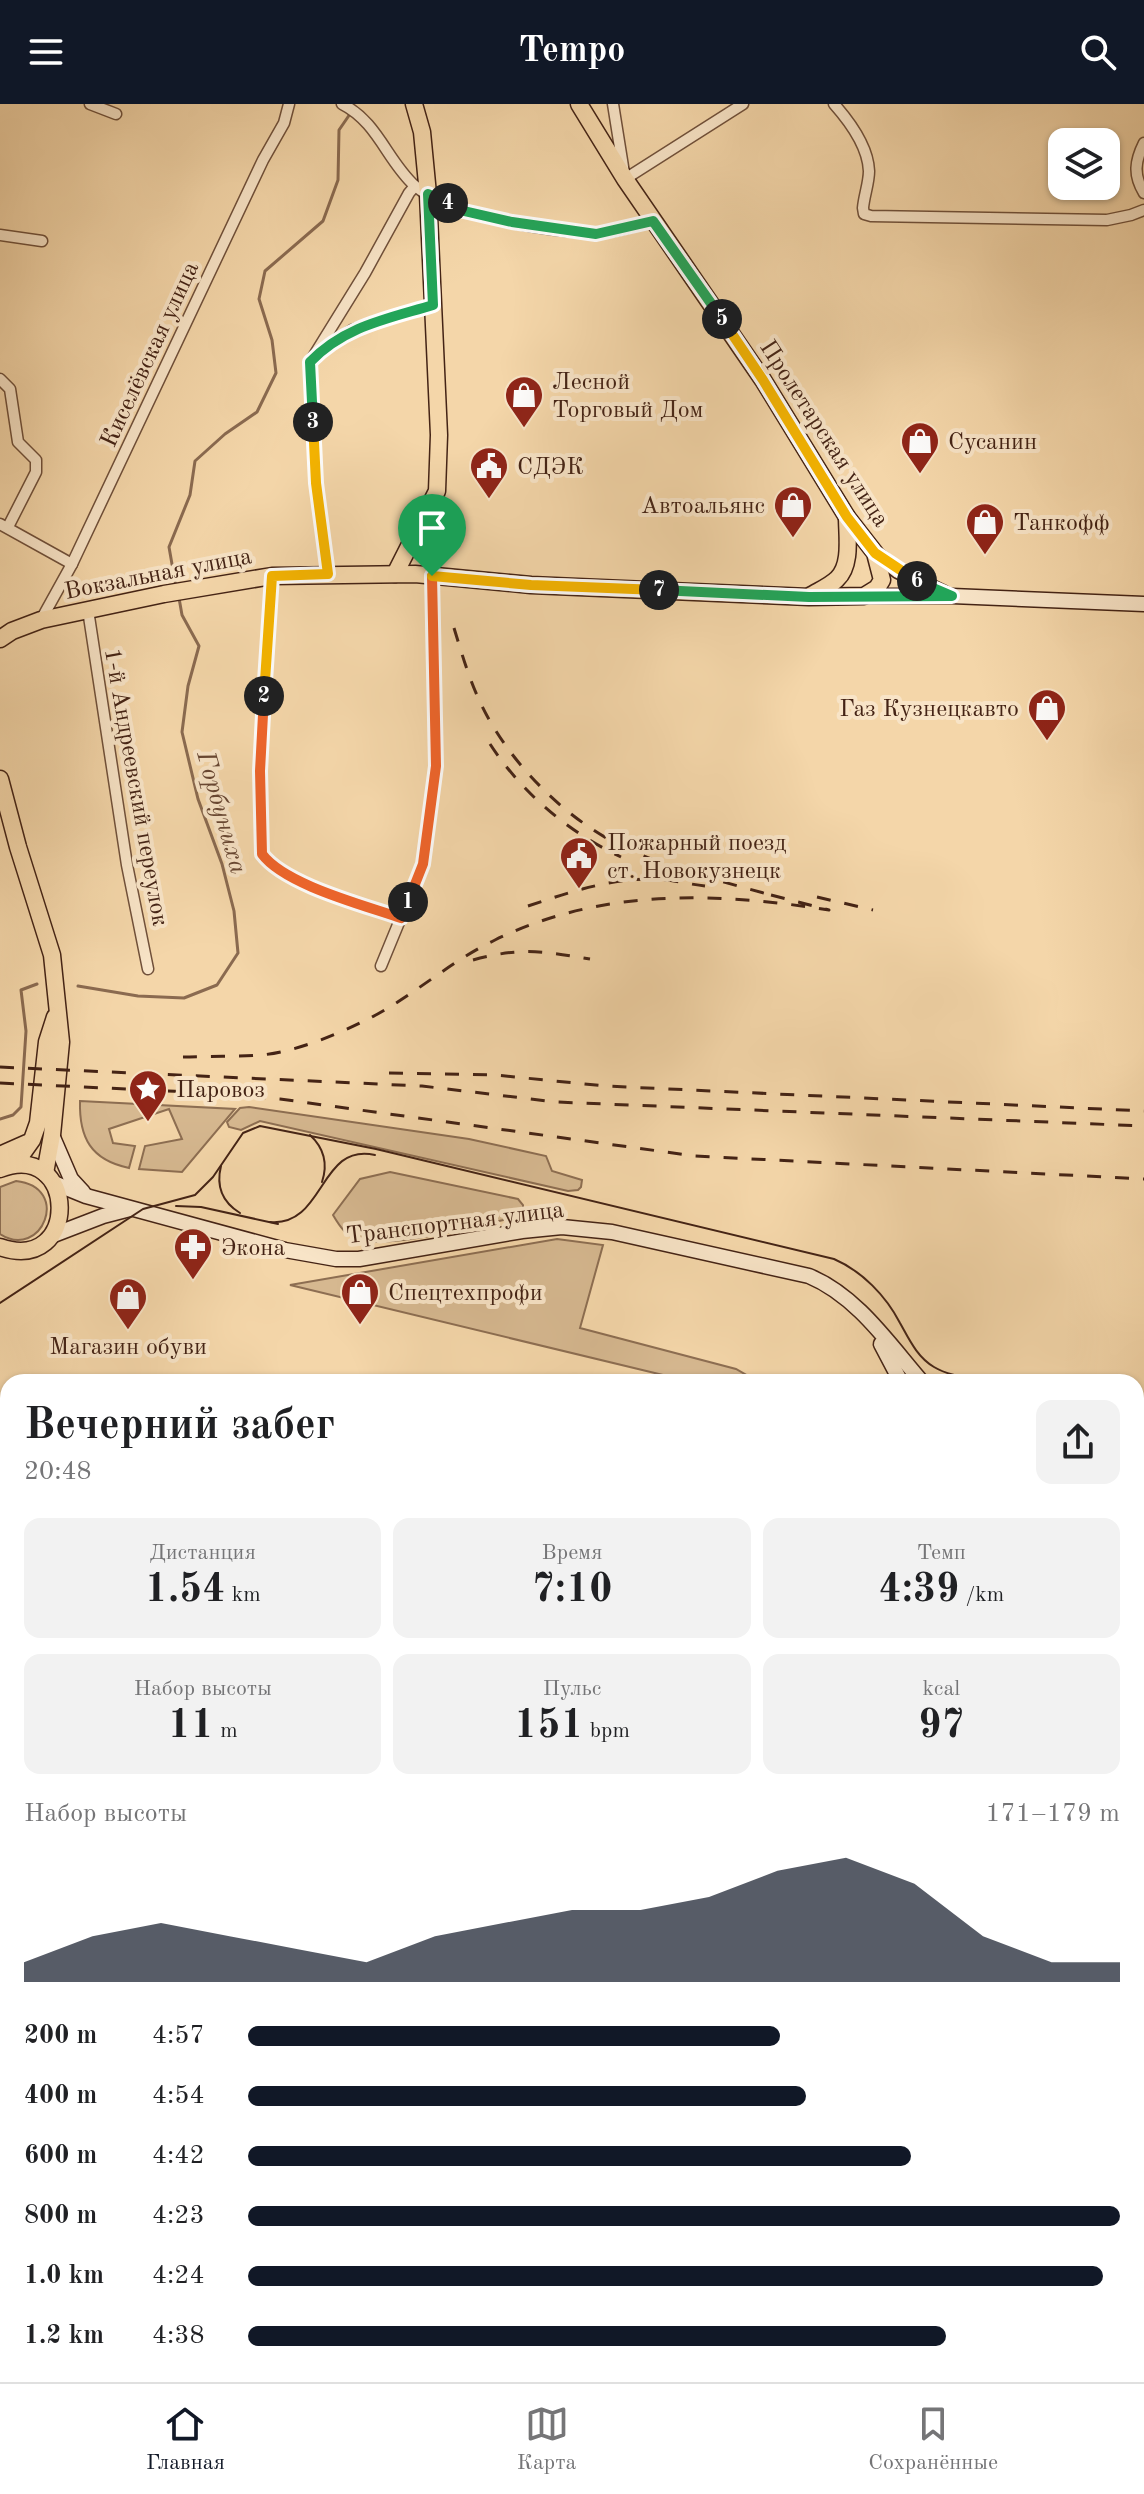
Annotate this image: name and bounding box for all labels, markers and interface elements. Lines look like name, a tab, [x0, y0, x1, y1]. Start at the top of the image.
icon: menu	[24, 30, 68, 74]
icon: search	[1076, 30, 1120, 74]
text: Tempo	[519, 34, 626, 70]
map controls	[1048, 128, 1120, 200]
button: layers	[1048, 128, 1120, 200]
pin: 4	[428, 183, 468, 223]
text: 4	[442, 192, 454, 214]
street label: Киселёвская улица	[97, 258, 204, 451]
pin: 5	[702, 299, 742, 339]
text: 5	[716, 308, 728, 330]
street label: Пролетарская улица	[754, 337, 893, 532]
place label: Лесной Торговый Дом	[552, 371, 703, 423]
shop icon: Лесной Торговый Дом	[503, 374, 545, 429]
pin: 3	[293, 402, 333, 442]
text: 3	[307, 411, 319, 433]
shop icon: Сусанин	[899, 420, 941, 475]
place label: Сусанин	[948, 431, 1037, 455]
public building icon: СДЭК	[468, 445, 510, 500]
place label: СДЭК	[517, 456, 584, 480]
shop icon: Автоальянс	[772, 484, 814, 539]
pin	[398, 494, 466, 576]
place label: Автоальянс	[641, 495, 765, 519]
shop icon: Танкофф	[964, 501, 1006, 556]
icon: arrive	[410, 506, 454, 550]
place label: Танкофф	[1013, 512, 1110, 536]
street label: Вокзальная улица	[63, 545, 254, 605]
pin: 6	[897, 561, 937, 601]
pin: 7	[639, 570, 679, 610]
text: 6	[911, 570, 923, 592]
text: 7	[653, 579, 665, 601]
street label: 1-й Андреевский переулок	[99, 646, 171, 928]
pin: 2	[244, 676, 284, 716]
text: 2	[258, 685, 270, 707]
shop icon: Газ Кузнецкавто	[1026, 687, 1068, 742]
place label: Газ Кузнецкавто	[839, 698, 1019, 722]
water label: Горбуниха	[191, 747, 251, 877]
place label: Пожарный поезд ст. Новокузнецк	[607, 832, 786, 884]
public building icon: Пожарный поезд ст. Новокузнецк	[558, 835, 600, 890]
pin: 1	[388, 882, 428, 922]
text: 1	[402, 891, 414, 913]
place icon: Паровоз	[127, 1068, 169, 1123]
place label: Паровоз	[176, 1079, 265, 1103]
street label: Транспортная улица	[345, 1199, 566, 1249]
pharmacy icon: Экона	[172, 1226, 214, 1281]
place label: Экона	[221, 1237, 285, 1261]
shop icon: Спецтехпрофи	[339, 1271, 381, 1326]
shop icon: Магазин обуви	[107, 1276, 149, 1331]
place label: Спецтехпрофи	[388, 1282, 543, 1306]
place label: Магазин обуви	[49, 1336, 207, 1360]
button: share	[1036, 1400, 1120, 1484]
text: Вечерний забег	[24, 1404, 335, 1448]
text: 20:48	[24, 1459, 92, 1485]
text: Дистанция	[149, 1542, 256, 1564]
text: Время	[542, 1542, 602, 1564]
text: Темп	[917, 1542, 966, 1564]
text: 1.54	[145, 1571, 226, 1611]
text: 7:10	[532, 1571, 612, 1611]
text: 4:39	[878, 1571, 959, 1611]
text: km	[226, 1584, 261, 1606]
text: /km	[959, 1584, 1004, 1606]
text: Набор высоты	[134, 1678, 272, 1700]
text: Пульс	[543, 1678, 601, 1700]
text: kcal	[922, 1678, 960, 1700]
text: 11	[168, 1707, 214, 1747]
text: 151	[514, 1707, 584, 1747]
text: 97	[918, 1707, 965, 1747]
text: m	[214, 1720, 238, 1742]
text: bpm	[584, 1720, 630, 1742]
text: Набор высоты	[24, 1801, 187, 1827]
text: 171–179 m	[985, 1801, 1120, 1827]
text: 200 m	[24, 2023, 97, 2049]
text: 4:57	[152, 2023, 205, 2049]
text: 400 m	[24, 2083, 97, 2109]
text: 4:54	[152, 2083, 205, 2109]
text: 600 m	[24, 2143, 97, 2169]
text: 4:42	[152, 2143, 205, 2169]
text: 800 m	[24, 2203, 97, 2229]
text: 4:23	[152, 2203, 205, 2229]
text: 1.0 km	[24, 2263, 104, 2289]
text: 4:24	[152, 2263, 205, 2289]
text: 1.2 km	[24, 2323, 104, 2349]
text: 4:38	[152, 2323, 205, 2349]
tab: Главная	[146, 2402, 225, 2477]
tab: Карта	[517, 2402, 576, 2477]
tab: Сохранённые	[868, 2402, 998, 2477]

